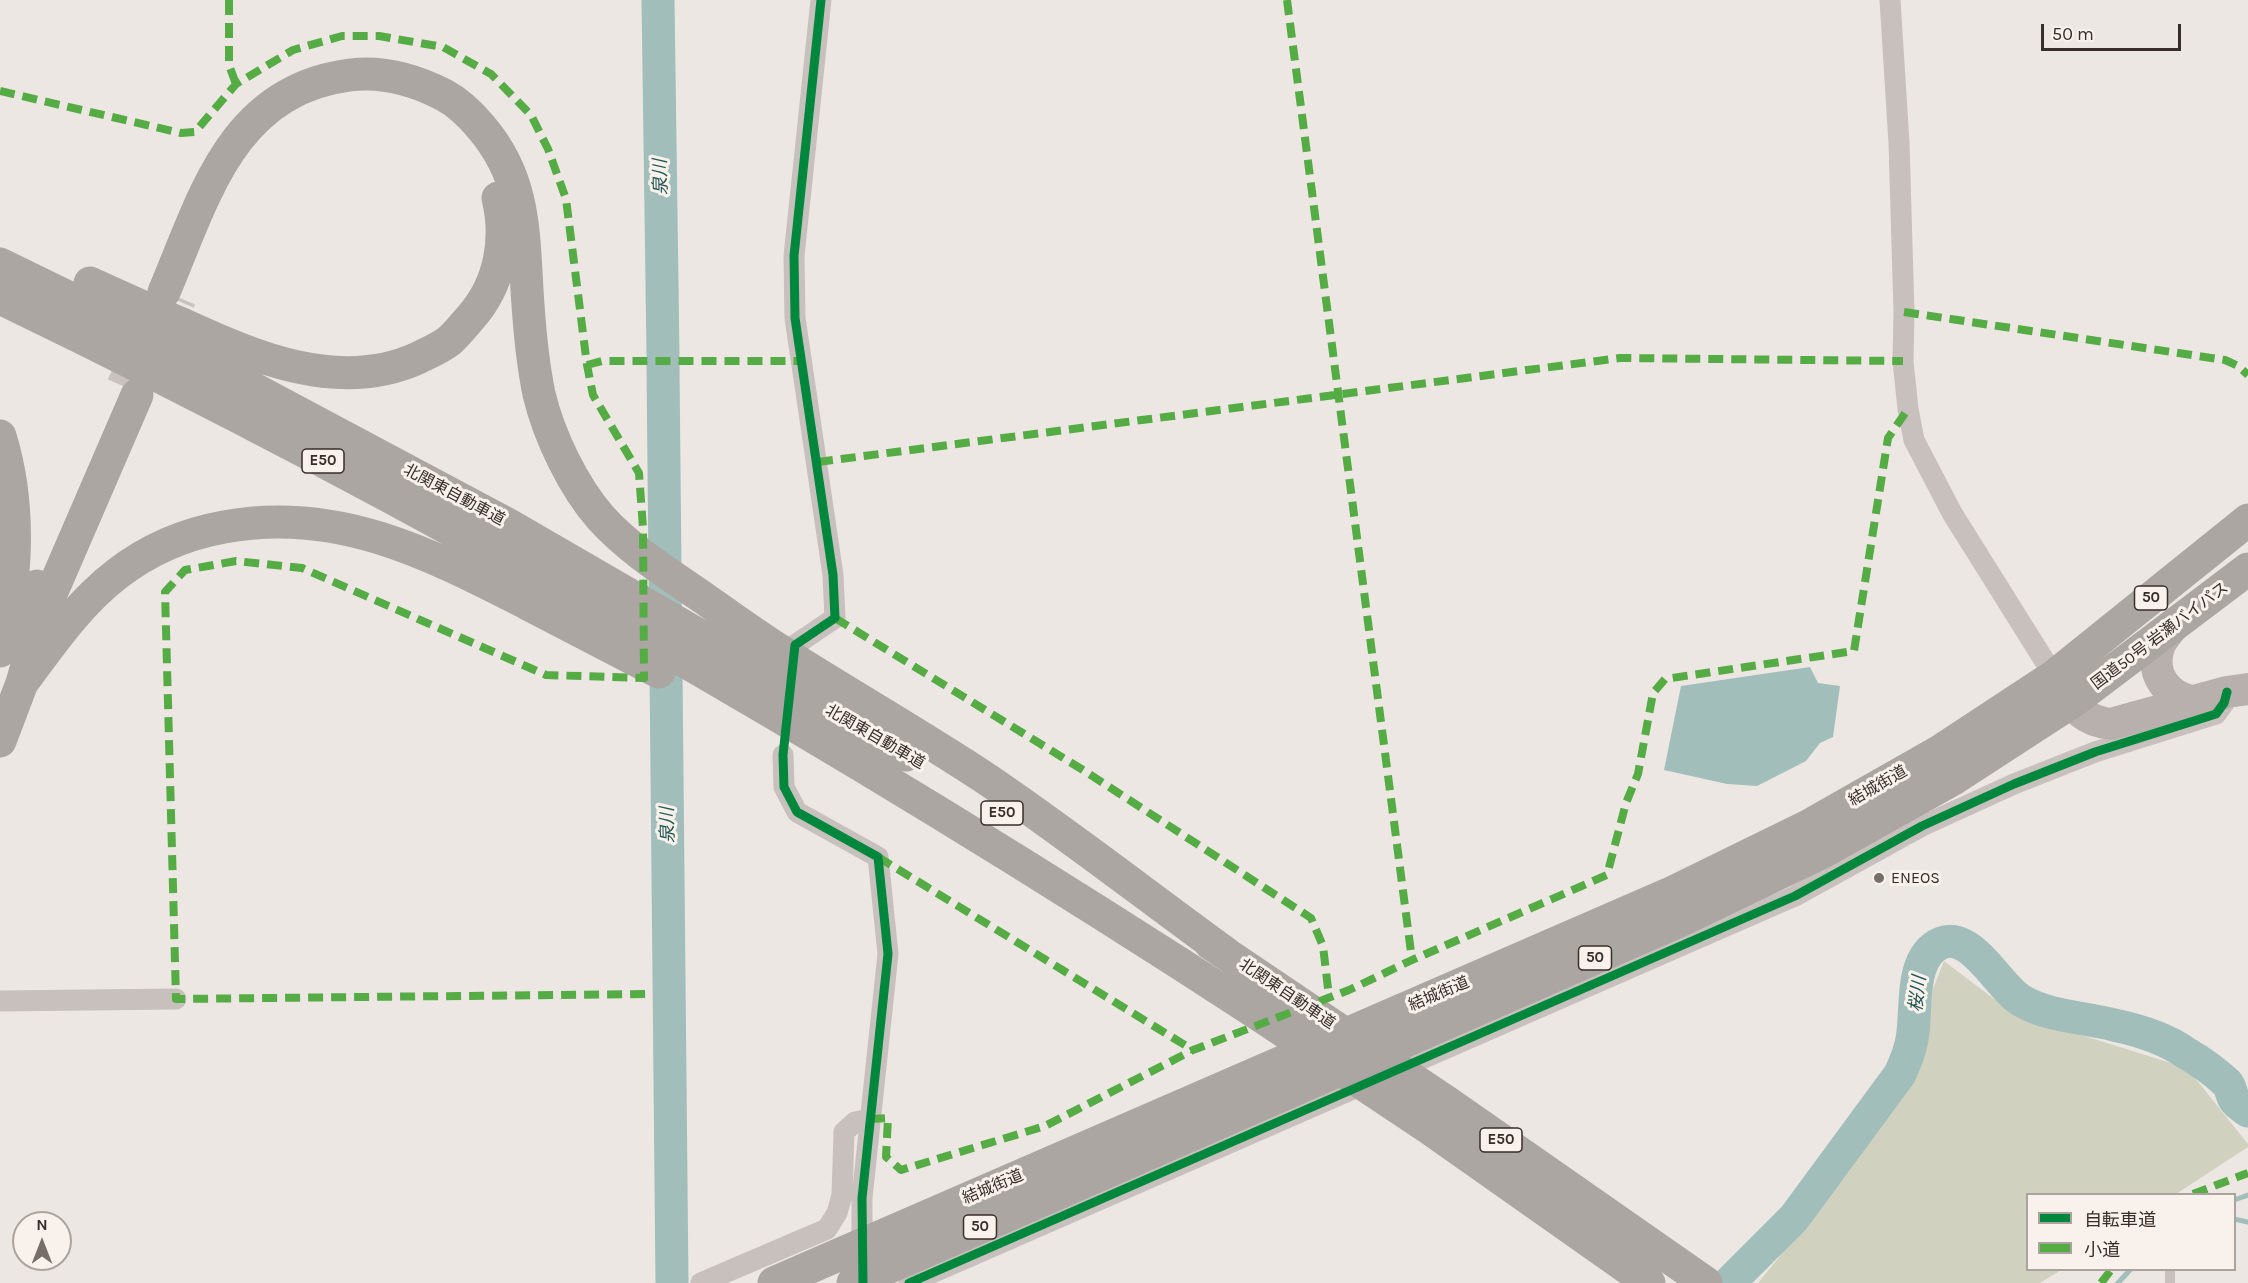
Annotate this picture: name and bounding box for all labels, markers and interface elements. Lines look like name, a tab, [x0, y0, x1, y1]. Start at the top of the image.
scale bar	[2044, 12, 2184, 50]
text: 50 m	[2052, 23, 2094, 45]
water label: 泉川	[650, 159, 672, 195]
road number: E50	[302, 449, 344, 473]
street label: 北関東自動車道	[400, 460, 508, 530]
street label: 国道50号 岩瀬バイパス	[2088, 578, 2232, 694]
road number: 50	[2134, 586, 2168, 610]
street label: 北関東自動車道	[822, 701, 928, 773]
street label: 結城街道	[1845, 762, 1911, 810]
road number: E50	[981, 801, 1023, 825]
water label: 泉川	[657, 807, 679, 843]
place label: ENEOS	[1891, 868, 1940, 888]
marker: ENEOS	[1872, 871, 1886, 885]
road number: 50	[1578, 946, 1612, 970]
street label: 北関東自動車道	[1235, 955, 1339, 1033]
street label: 結城街道	[1406, 973, 1472, 1015]
water label: 桜川	[1905, 975, 1931, 1013]
road number: E50	[1480, 1128, 1522, 1152]
street label: 結城街道	[960, 1166, 1026, 1208]
legend	[2026, 1193, 2236, 1271]
text: 自転車道	[2084, 1209, 2156, 1231]
north arrow	[12, 1211, 72, 1271]
text: N	[36, 1215, 48, 1234]
road number: 50	[964, 1215, 996, 1239]
text: 小道	[2084, 1239, 2120, 1261]

